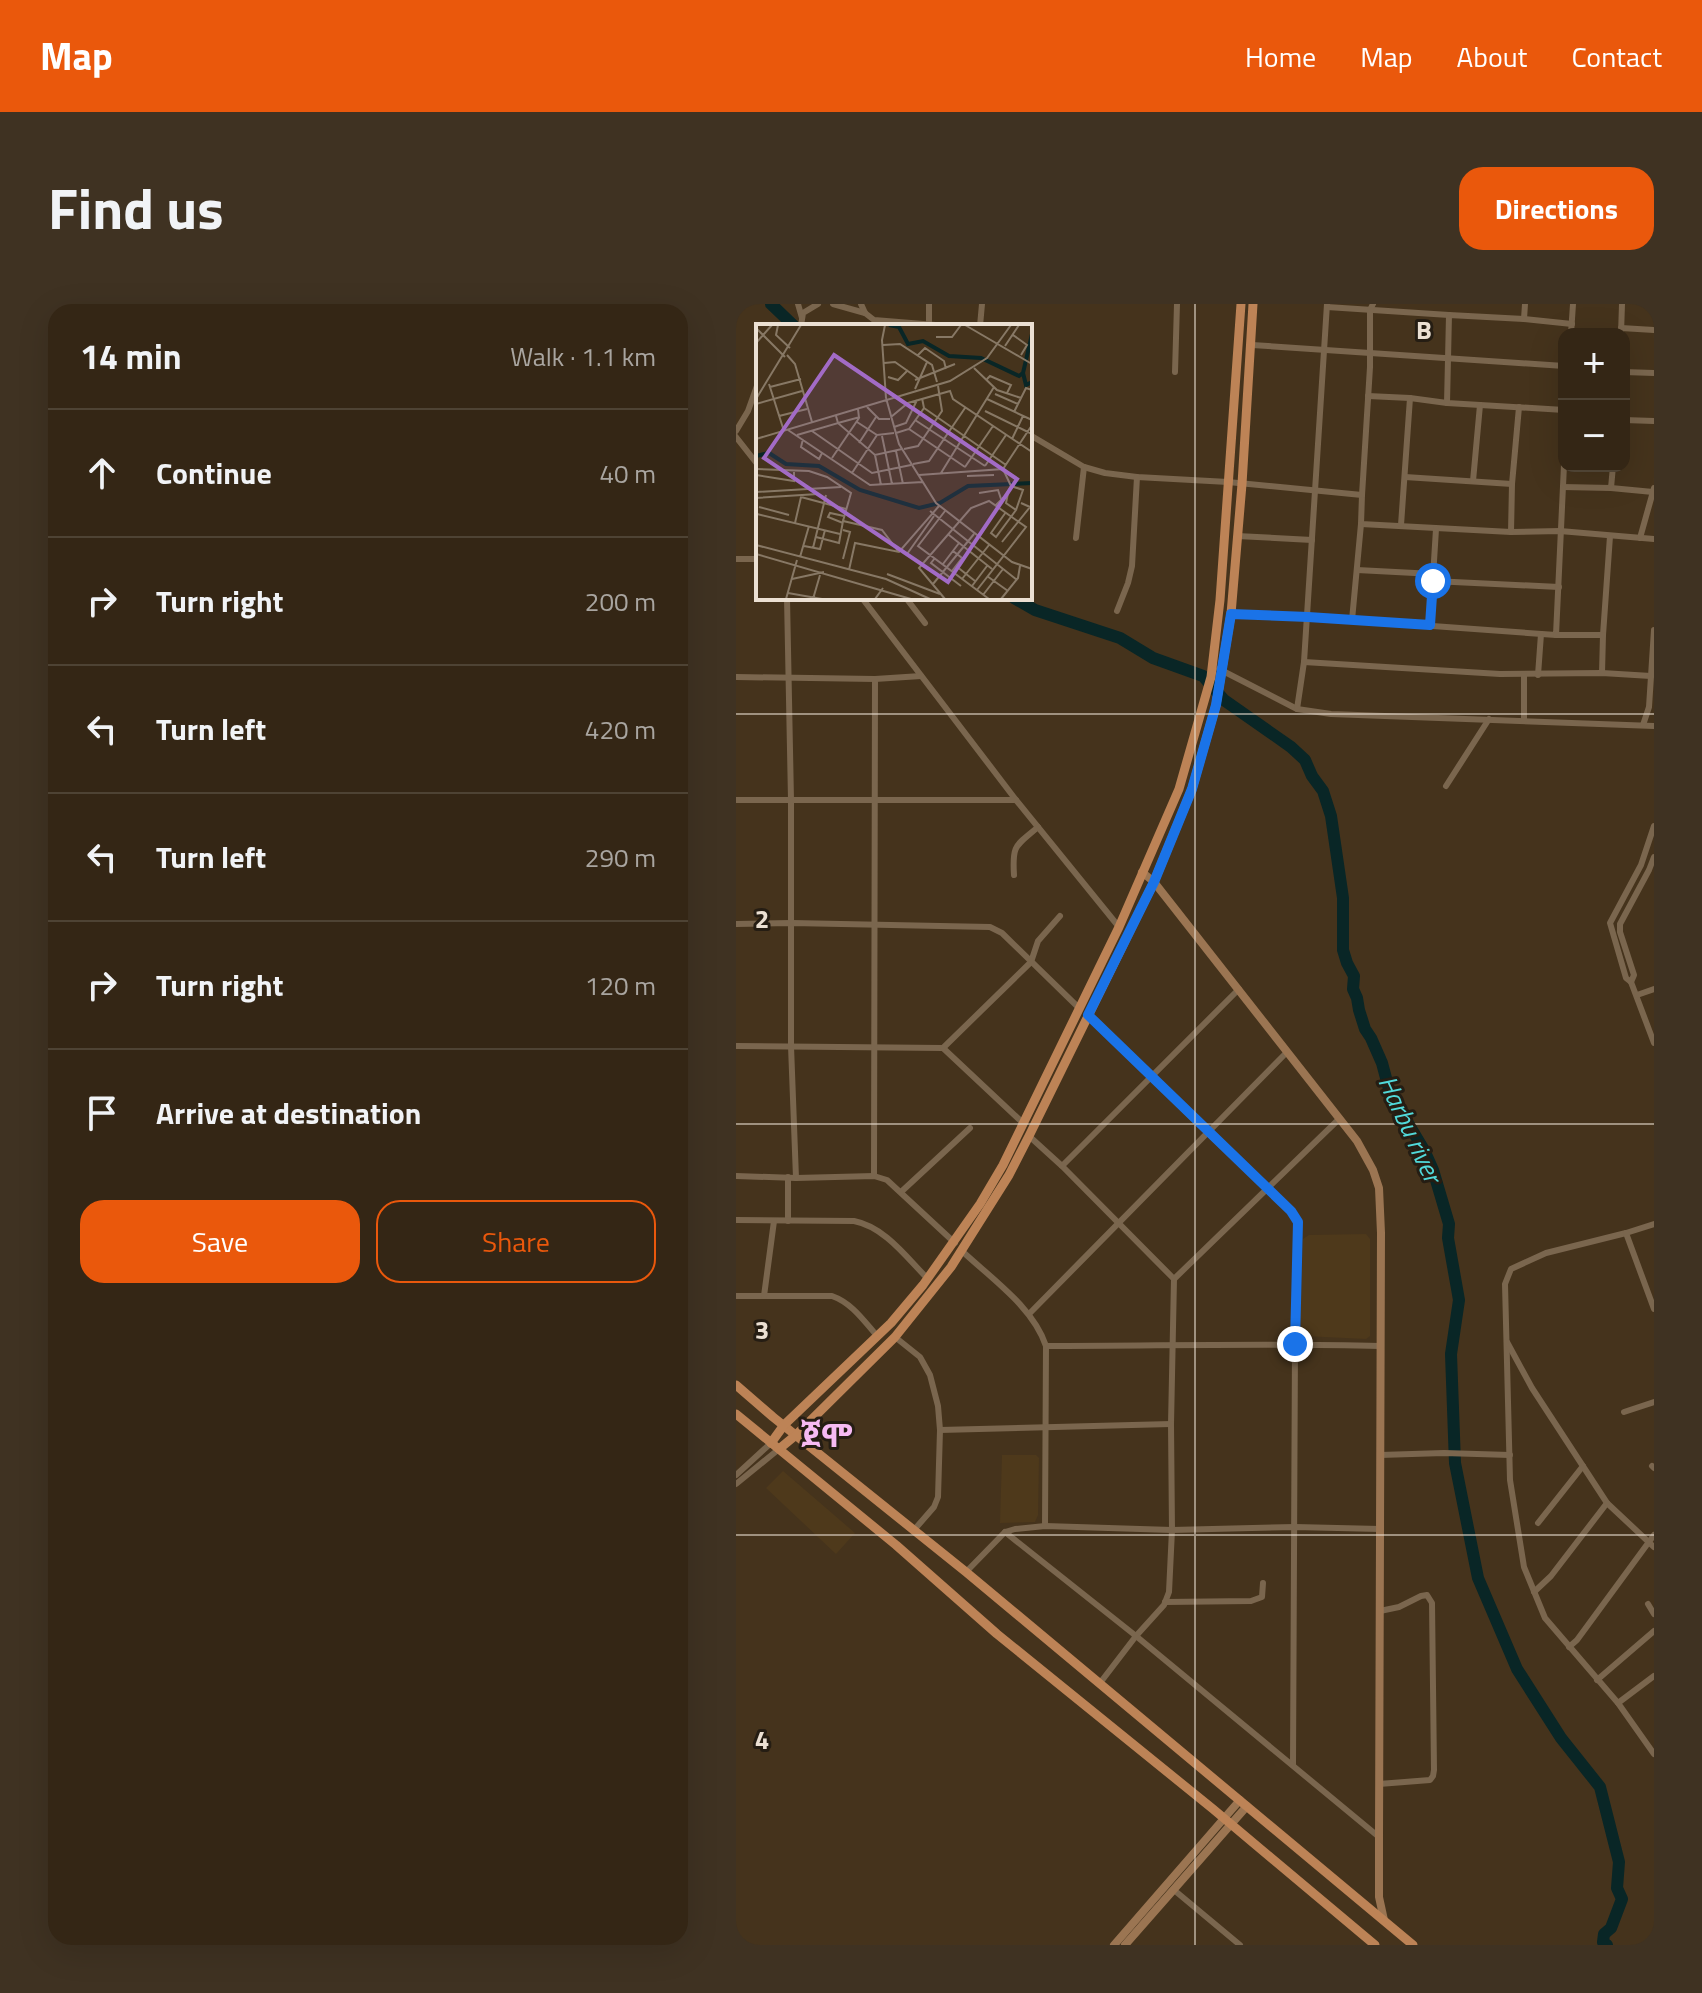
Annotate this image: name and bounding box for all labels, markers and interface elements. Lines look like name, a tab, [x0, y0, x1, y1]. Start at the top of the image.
text: Map	[40, 27, 113, 85]
text: Home	[1245, 35, 1316, 78]
text: Map	[1360, 35, 1413, 78]
text: About	[1457, 35, 1527, 78]
text: Contact	[1571, 35, 1662, 78]
text: Find us	[48, 166, 224, 251]
button: Directions	[1459, 167, 1654, 250]
text: B	[1416, 310, 1432, 349]
inset map	[756, 324, 1032, 600]
map controls	[1558, 328, 1630, 472]
button: +	[1558, 328, 1630, 400]
text: 14 min	[80, 330, 182, 382]
text: Walk · 1.1 km	[510, 337, 656, 376]
button: −	[1558, 400, 1630, 472]
text: Continue	[156, 450, 272, 496]
icon: ahead	[80, 451, 124, 495]
text: 40 m	[599, 454, 656, 493]
route start	[1415, 563, 1451, 599]
text: Turn right	[156, 578, 284, 624]
icon: right	[80, 579, 124, 623]
text: 200 m	[585, 582, 656, 621]
text: Turn left	[156, 706, 266, 752]
icon: left	[80, 707, 124, 751]
text: 420 m	[585, 710, 656, 749]
text: Turn left	[156, 834, 266, 880]
icon: left	[80, 835, 124, 879]
text: 290 m	[585, 838, 656, 877]
text: 2	[755, 899, 769, 938]
text: Turn right	[156, 962, 284, 1008]
icon: right	[80, 963, 124, 1007]
text: 120 m	[585, 966, 656, 1005]
water label: Harbu river	[1369, 1069, 1453, 1191]
text: Arrive at destination	[156, 1090, 421, 1136]
icon: arrive	[80, 1091, 124, 1135]
button: Save	[80, 1200, 360, 1283]
button: Share	[376, 1200, 656, 1283]
text: 3	[755, 1310, 769, 1349]
route end	[1277, 1326, 1313, 1362]
district label: ጀሞ	[801, 1411, 853, 1459]
text: 4	[755, 1720, 769, 1759]

